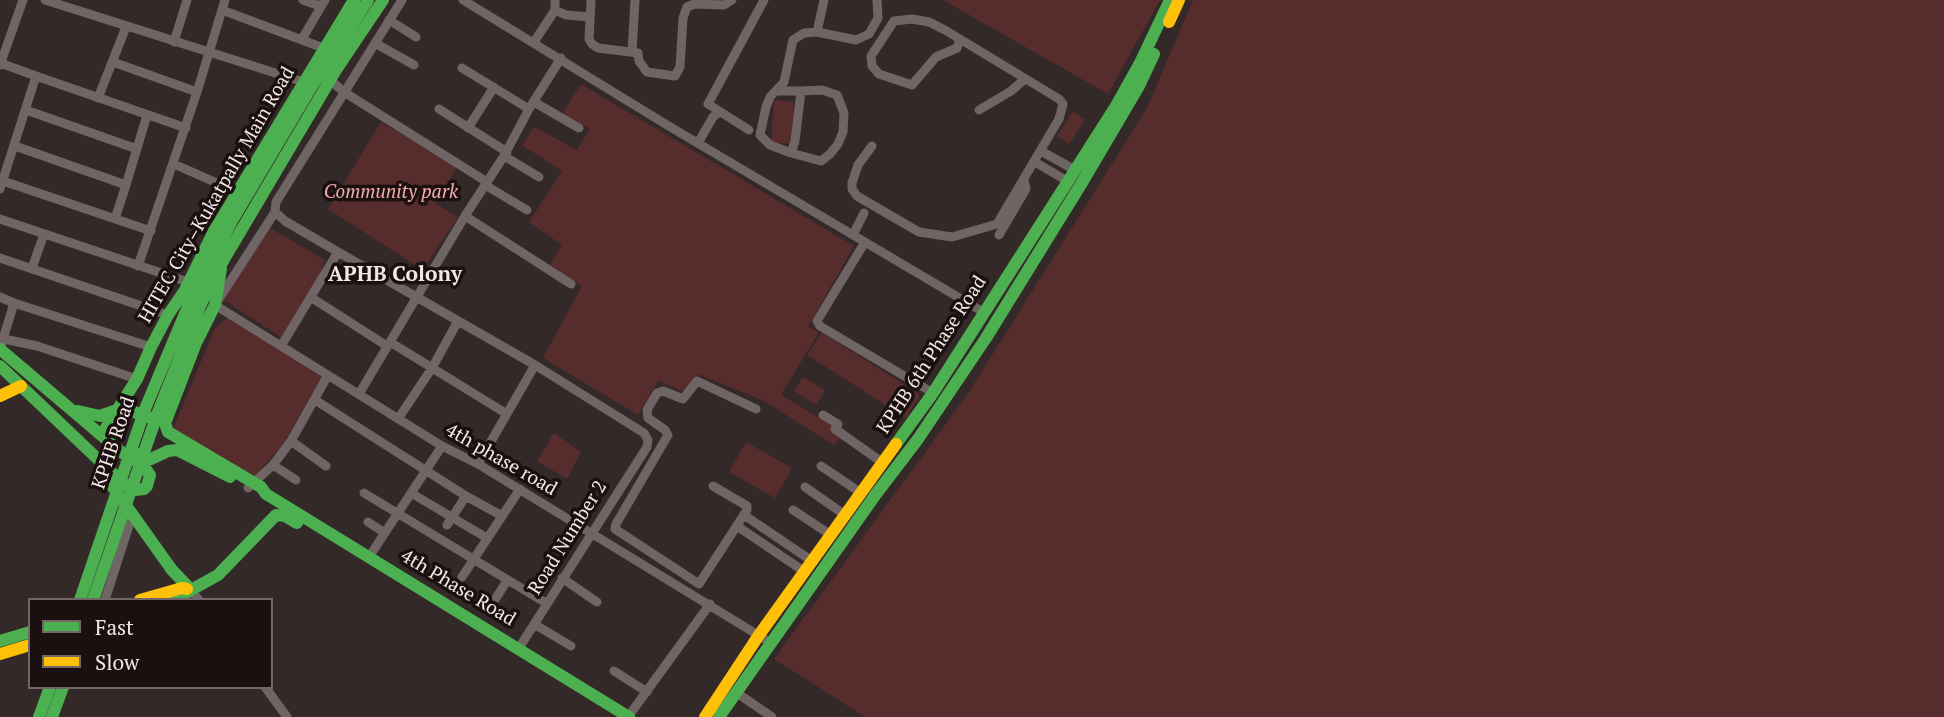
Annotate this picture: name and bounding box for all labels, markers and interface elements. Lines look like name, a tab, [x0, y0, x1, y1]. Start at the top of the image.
street label: HITEC City–Kukatpally Main Road	[134, 63, 300, 327]
park label: Community park	[324, 182, 458, 204]
district label: APHB Colony	[328, 262, 462, 288]
street label: KPHB 6th Phase Road	[872, 272, 992, 438]
street label: KPHB Road	[88, 394, 140, 492]
street label: 4th phase road	[441, 419, 561, 501]
street label: Road Number 2	[524, 477, 612, 599]
street label: 4th Phase Road	[396, 545, 520, 631]
legend	[28, 598, 273, 689]
text: Fast	[95, 613, 134, 641]
text: Slow	[95, 648, 139, 676]

